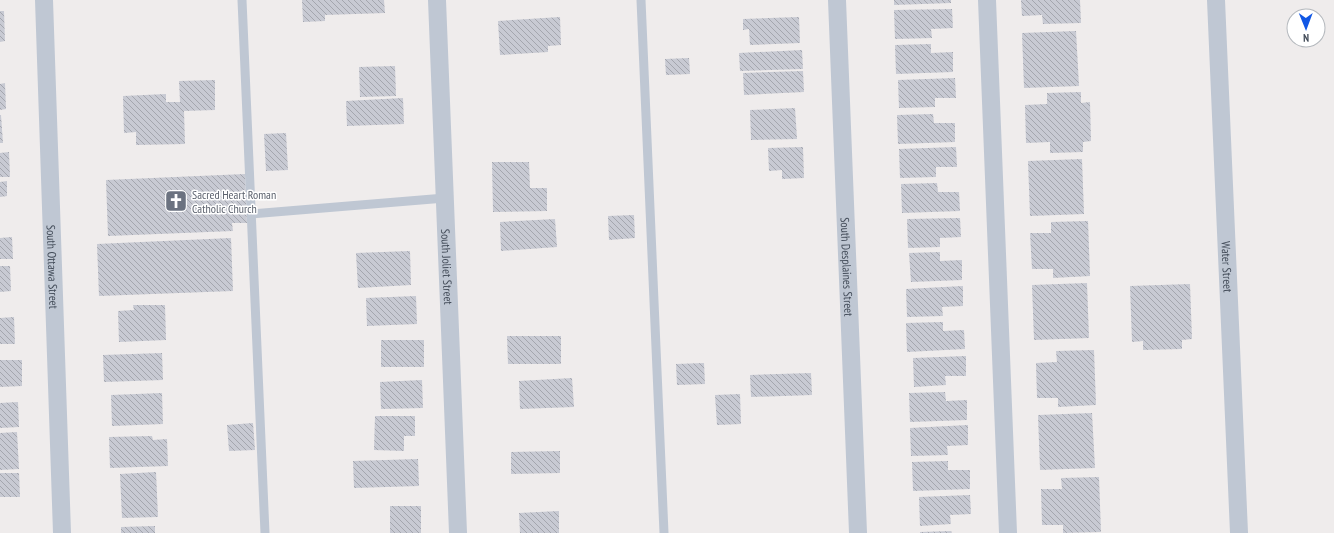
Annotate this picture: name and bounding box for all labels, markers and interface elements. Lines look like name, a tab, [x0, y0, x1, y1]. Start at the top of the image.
north arrow	[1286, 8, 1326, 48]
text: N	[1303, 31, 1309, 45]
place label: Sacred Heart Roman Catholic Church	[192, 187, 276, 216]
church icon: Sacred Heart Roman Catholic Church	[163, 188, 189, 214]
street label: South Desplaines Street	[838, 217, 857, 317]
street label: South Ottawa Street	[44, 225, 62, 310]
street label: South Joliet Street	[439, 229, 457, 306]
street label: Water Street	[1219, 241, 1236, 293]

